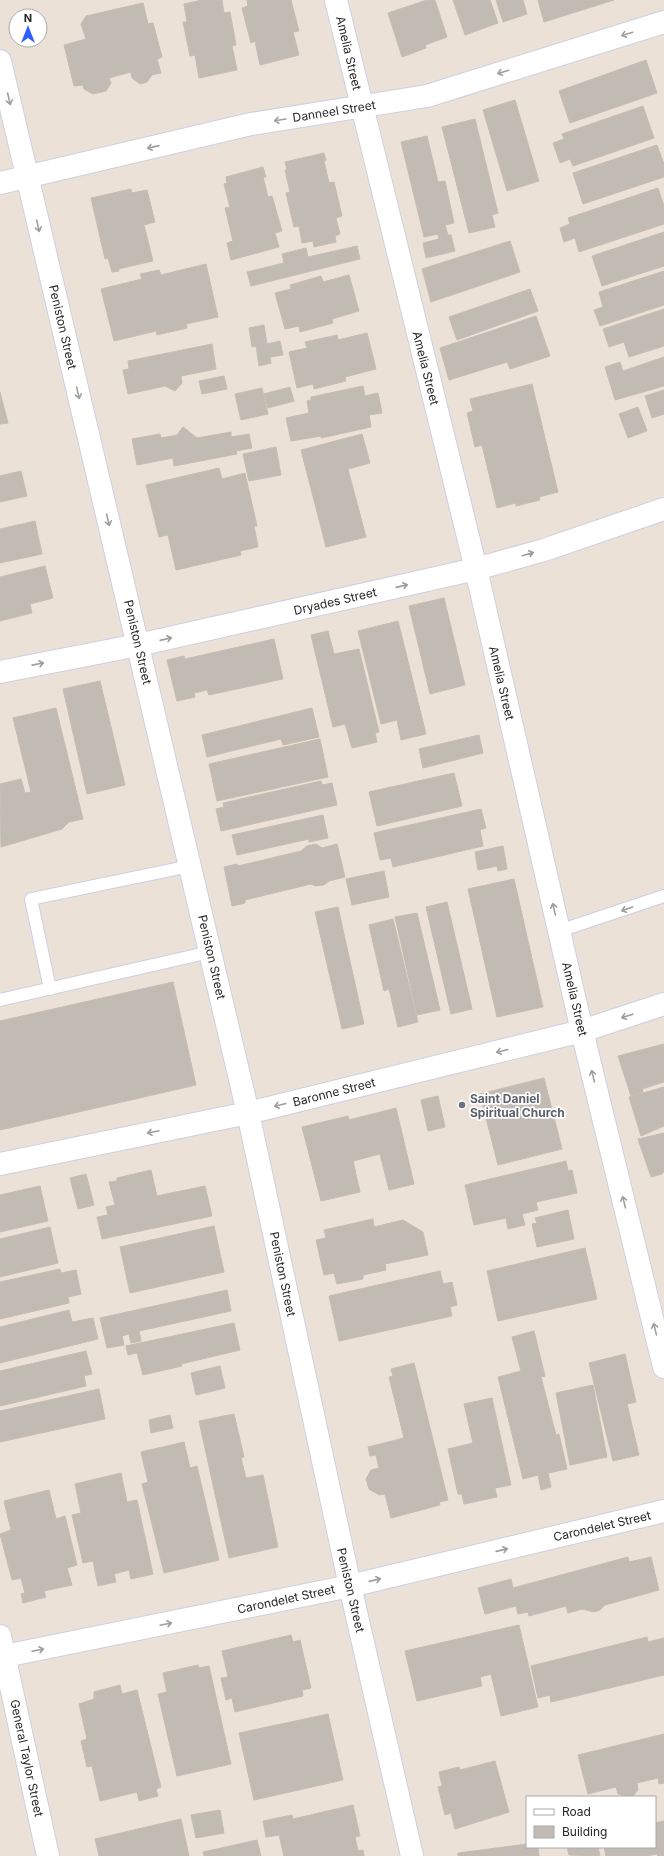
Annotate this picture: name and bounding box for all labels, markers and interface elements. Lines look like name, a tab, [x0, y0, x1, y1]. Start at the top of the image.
north arrow	[8, 8, 48, 48]
text: N	[24, 11, 32, 25]
street label: Amelia Street	[333, 14, 365, 92]
one-way arrow	[620, 31, 633, 38]
one-way arrow	[496, 69, 509, 76]
one-way arrow	[5, 93, 13, 106]
street label: Danneel Street	[291, 97, 377, 125]
one-way arrow	[274, 116, 287, 124]
one-way arrow	[147, 144, 160, 152]
one-way arrow	[35, 219, 43, 232]
street label: Peniston Street	[46, 283, 80, 371]
street label: Amelia Street	[410, 330, 442, 407]
one-way arrow	[75, 386, 83, 399]
one-way arrow	[105, 513, 113, 526]
one-way arrow	[521, 550, 534, 557]
one-way arrow	[395, 581, 408, 589]
street label: Dryades Street	[292, 584, 378, 618]
street label: Peniston Street	[121, 598, 155, 686]
one-way arrow	[159, 634, 172, 642]
street label: Amelia Street	[486, 644, 518, 722]
one-way arrow	[31, 660, 44, 668]
one-way arrow	[549, 902, 557, 915]
one-way arrow	[621, 906, 634, 913]
street label: Peniston Street	[195, 913, 229, 1001]
street label: Amelia Street	[559, 960, 591, 1038]
one-way arrow	[621, 1013, 633, 1021]
one-way arrow	[496, 1047, 509, 1055]
one-way arrow	[589, 1070, 596, 1083]
street label: Baronne Street	[291, 1074, 377, 1110]
place label: Saint Daniel Spiritual Church	[470, 1091, 565, 1120]
marker: Saint Daniel Spiritual Church	[457, 1100, 467, 1110]
one-way arrow	[274, 1102, 287, 1109]
one-way arrow	[147, 1129, 160, 1137]
one-way arrow	[619, 1196, 627, 1209]
street label: Peniston Street	[267, 1230, 299, 1318]
one-way arrow	[650, 1322, 658, 1335]
street label: Carondelet Street	[552, 1507, 652, 1545]
one-way arrow	[495, 1545, 508, 1553]
street label: Peniston Street	[334, 1546, 368, 1634]
one-way arrow	[368, 1576, 381, 1583]
street label: Carondelet Street	[236, 1581, 336, 1617]
one-way arrow	[159, 1619, 172, 1627]
one-way arrow	[31, 1645, 44, 1653]
street label: General Taylor Street	[7, 1698, 47, 1818]
legend	[526, 1796, 656, 1848]
text: Road	[562, 1804, 591, 1819]
text: Building	[562, 1824, 607, 1839]

